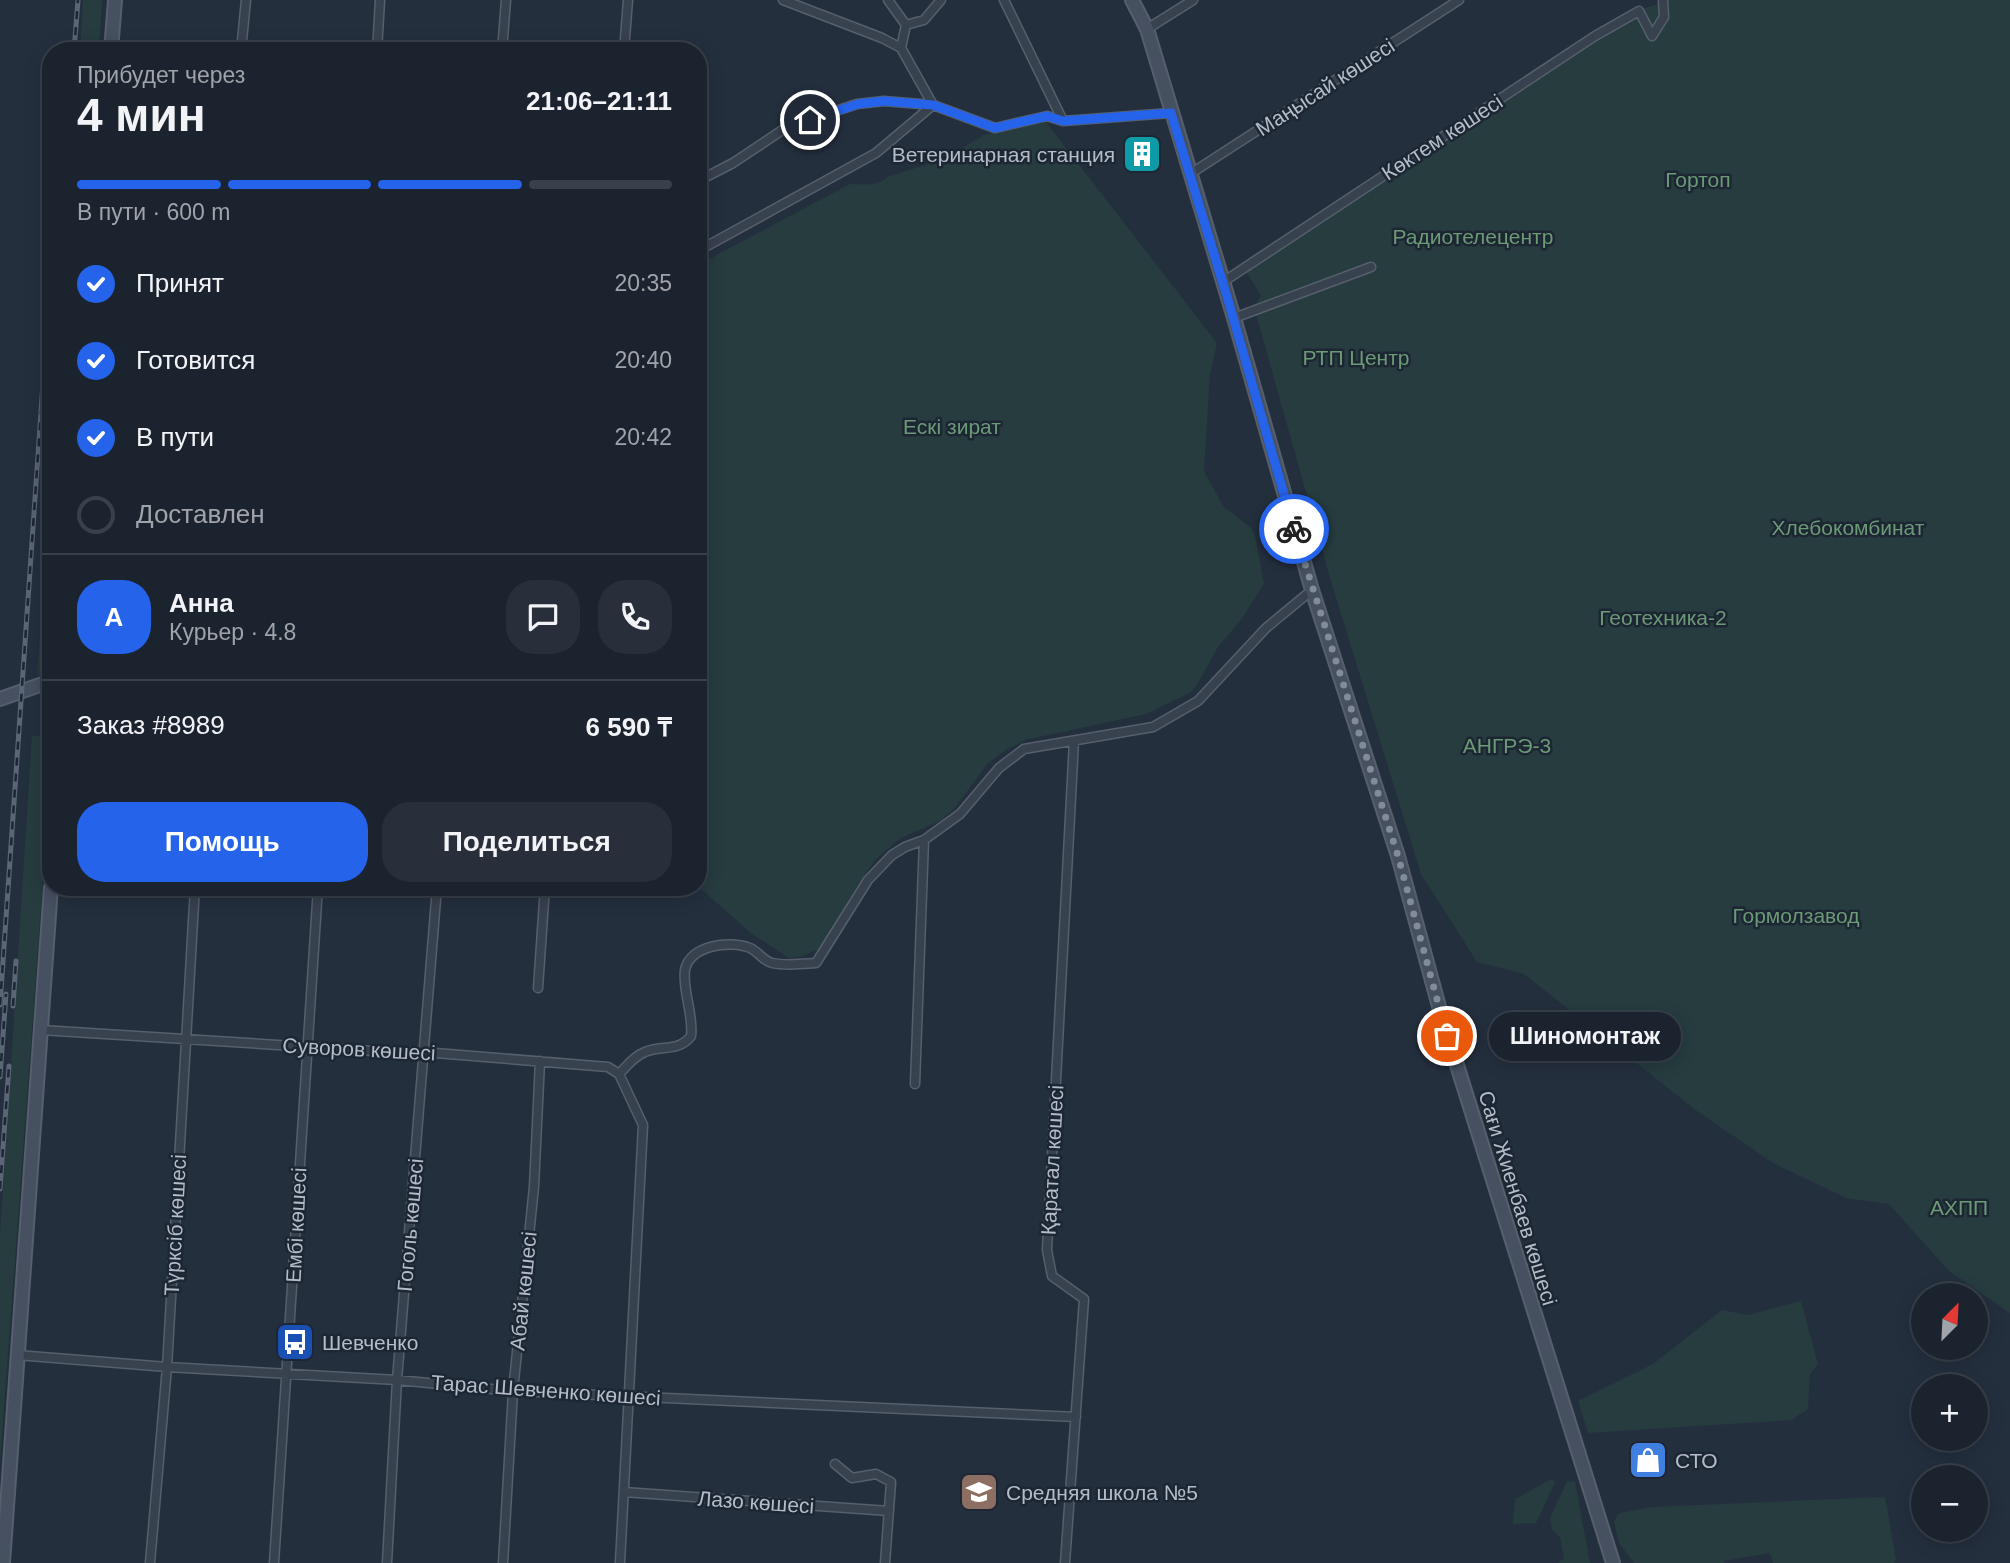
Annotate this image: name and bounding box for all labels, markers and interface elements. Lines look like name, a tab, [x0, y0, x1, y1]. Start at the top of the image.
street label: Маңысай көшесі	[1251, 34, 1399, 140]
text: Прибудет через	[77, 62, 245, 88]
text: 21:06–21:11	[526, 86, 672, 116]
text: 4 мин	[77, 89, 205, 141]
street label: Көктем көшесі	[1377, 89, 1507, 185]
pin	[780, 90, 840, 150]
icon: home	[791, 101, 829, 139]
building icon: Ветеринарная станция	[1121, 133, 1163, 175]
place label: Ветеринарная станция	[892, 143, 1115, 166]
park label: Гортоп	[1665, 168, 1731, 191]
text: В пути · 600 m	[77, 199, 230, 225]
park label: Радиотелецентр	[1393, 225, 1553, 248]
icon: check	[77, 265, 115, 303]
text: Принят	[136, 268, 224, 298]
text: 20:35	[614, 270, 672, 296]
icon: check	[77, 342, 115, 380]
text: Готовится	[136, 345, 255, 375]
park label: РТП Центр	[1303, 346, 1409, 369]
text: 20:40	[614, 347, 672, 373]
park label: Ескі зират	[903, 415, 1001, 438]
icon: check	[77, 419, 115, 457]
text: В пути	[136, 422, 214, 452]
text: 20:42	[614, 424, 672, 450]
courier	[1259, 494, 1329, 564]
text: Доставлен	[136, 499, 265, 529]
icon: bike	[1275, 510, 1313, 548]
park label: Хлебокомбинат	[1772, 516, 1925, 539]
button: chat	[506, 580, 580, 654]
button: phone	[598, 580, 672, 654]
text: Анна	[169, 588, 234, 618]
text: А	[105, 602, 123, 632]
park label: Геотехника-2	[1599, 606, 1727, 629]
text: Курьер · 4.8	[169, 619, 296, 645]
text: Заказ #8989	[77, 710, 225, 740]
text: 6 590 ₸	[586, 712, 672, 742]
park label: АНГРЭ-3	[1463, 734, 1551, 757]
button: Помощь	[77, 802, 368, 882]
button: Поделиться	[382, 802, 672, 882]
park label: Гормолзавод	[1733, 904, 1859, 927]
pin	[1417, 1006, 1477, 1066]
callout: Шиномонтаж	[1489, 1012, 1682, 1060]
icon: bag	[1428, 1017, 1466, 1055]
text: Шиномонтаж	[1510, 1023, 1660, 1049]
street label: Суворов көшесі	[282, 1034, 436, 1064]
street label: Қаратал көшесі	[1037, 1084, 1067, 1236]
street label: Сағи Жиенбаев көшесі	[1474, 1088, 1562, 1308]
street label: Түрксіб көшесі	[160, 1153, 190, 1297]
street label: Гоголь көшесі	[393, 1157, 427, 1293]
street label: Ембі көшесі	[281, 1167, 311, 1283]
park label: АХПП	[1930, 1196, 1988, 1219]
street label: Абай көшесі	[505, 1230, 541, 1352]
north arrow	[1911, 1283, 1988, 1360]
map controls	[1911, 1283, 1988, 1542]
bus stop icon: Шевченко	[274, 1321, 316, 1363]
place label: Шевченко	[322, 1331, 418, 1354]
street label: Тарас Шевченко көшесі	[430, 1371, 662, 1409]
button: +	[1911, 1374, 1988, 1451]
shop icon: СТО	[1627, 1439, 1669, 1481]
place label: СТО	[1675, 1449, 1718, 1472]
button: −	[1911, 1465, 1988, 1542]
school or university icon: Средняя школа №5	[958, 1471, 1000, 1513]
place label: Средняя школа №5	[1006, 1481, 1198, 1504]
street label: Лазо көшесі	[697, 1486, 815, 1518]

